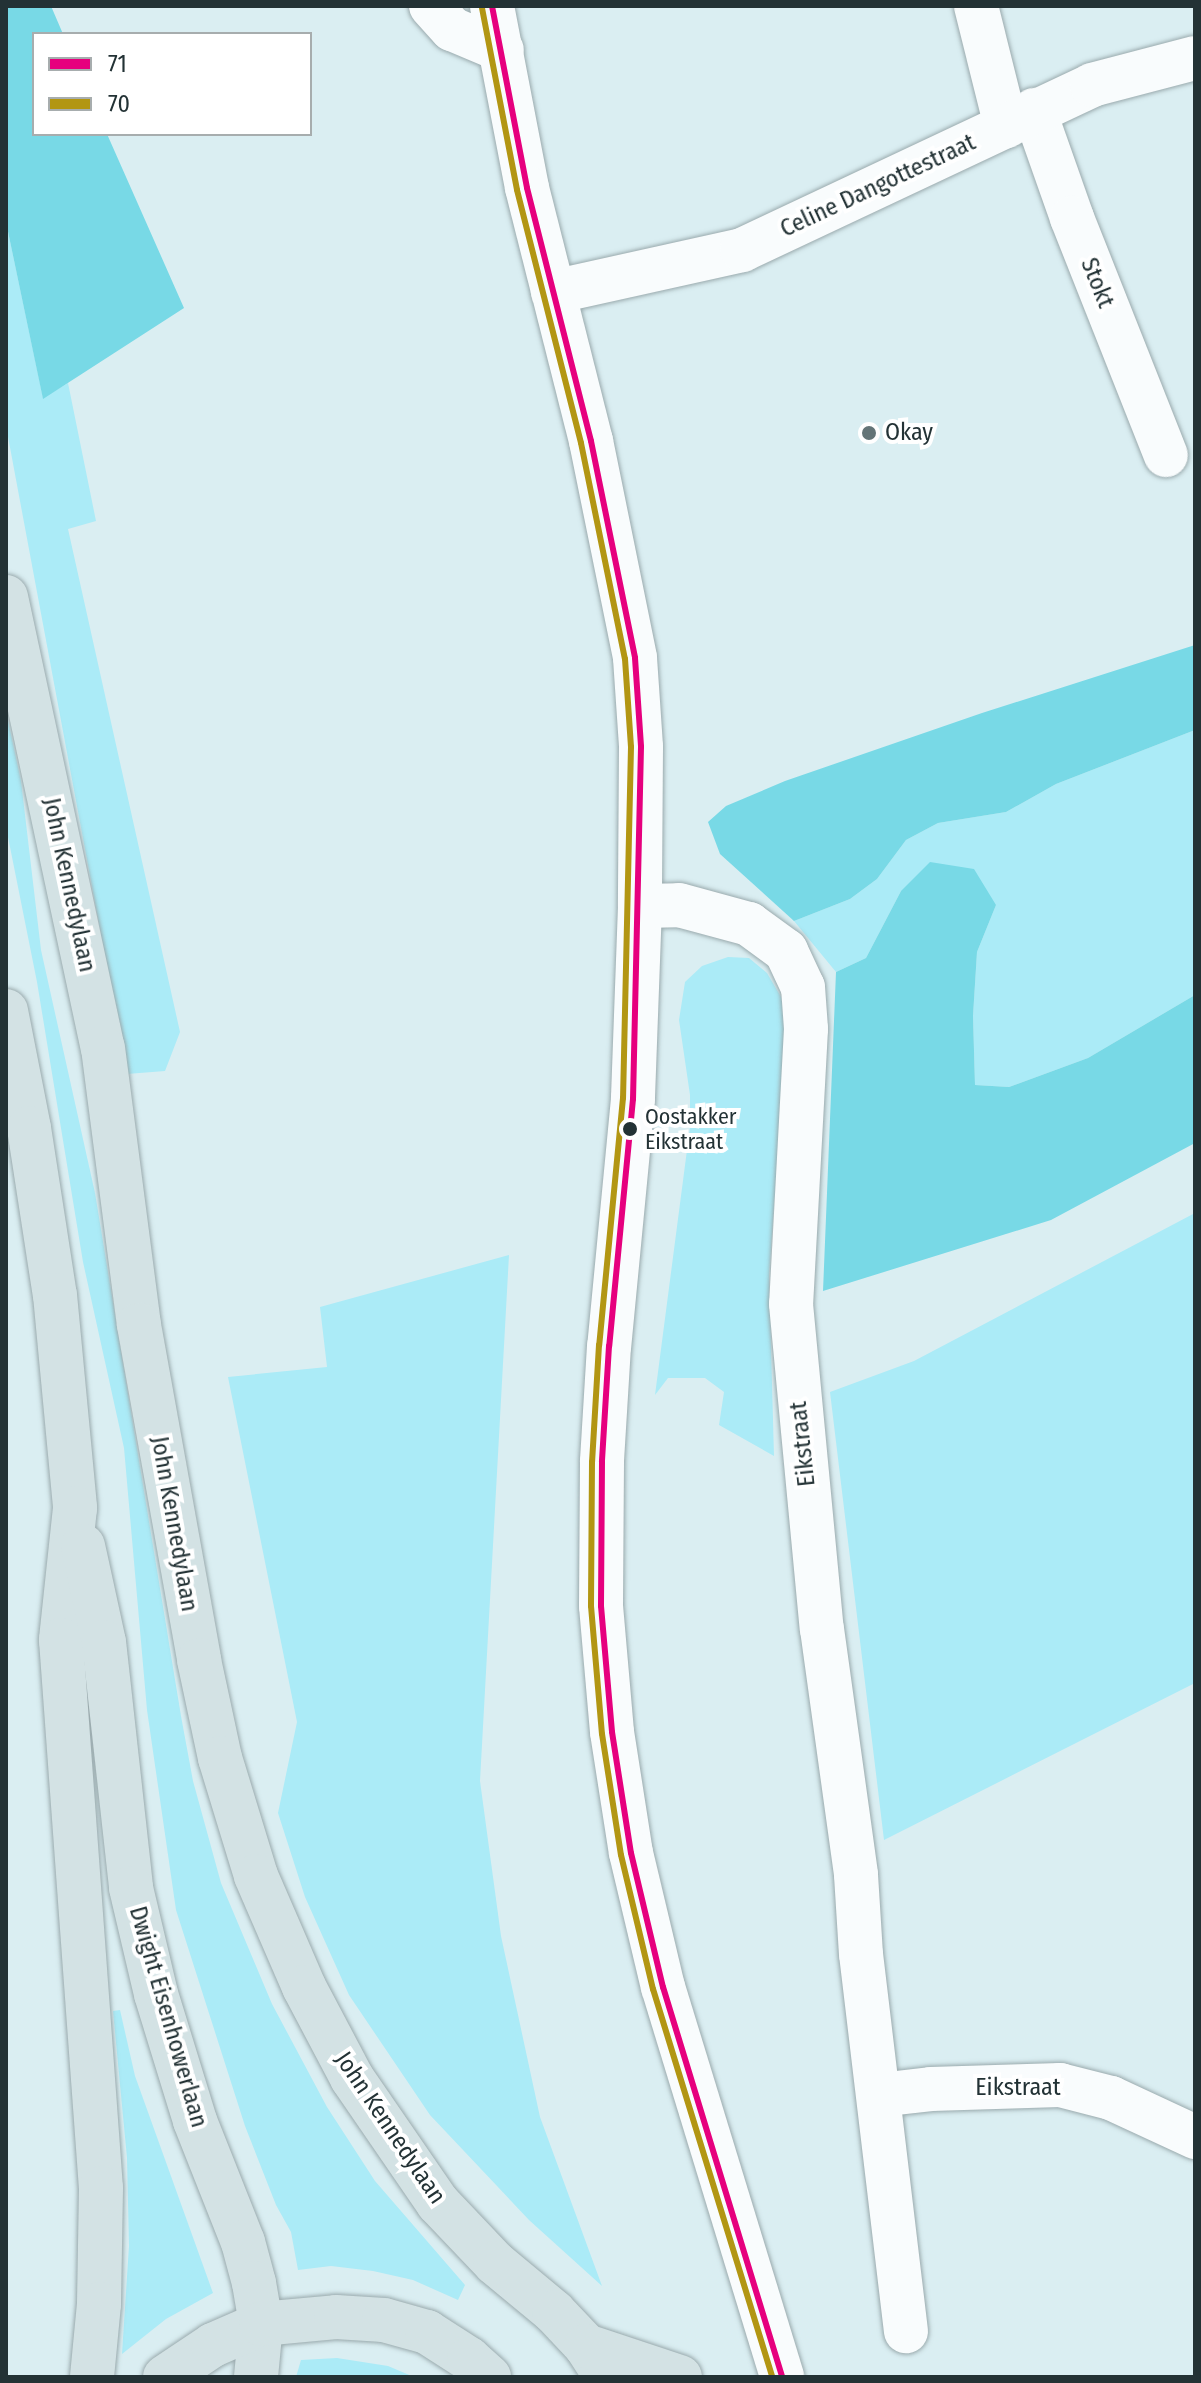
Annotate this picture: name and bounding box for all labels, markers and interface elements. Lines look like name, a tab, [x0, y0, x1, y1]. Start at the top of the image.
legend	[32, 32, 312, 136]
text: 71	[108, 50, 127, 78]
text: 70	[108, 90, 130, 118]
street label: Celine Dangottestraat	[776, 128, 980, 244]
street label: Stokt	[1074, 254, 1120, 312]
place label: Okay	[885, 419, 933, 447]
marker: Okay	[860, 424, 878, 442]
street label: John Kennedylaan	[36, 795, 102, 975]
place label: Oostakker Eikstraat	[645, 1103, 736, 1154]
marker: Oostakker Eikstraat	[622, 1121, 638, 1137]
street label: Eikstraat	[784, 1400, 822, 1488]
street label: John Kennedylaan	[144, 1434, 204, 1614]
street label: Dwight Eisenhowerlaan	[123, 1903, 213, 2131]
street label: John Kennedylaan	[328, 2046, 452, 2210]
street label: Eikstraat	[975, 2074, 1061, 2102]

